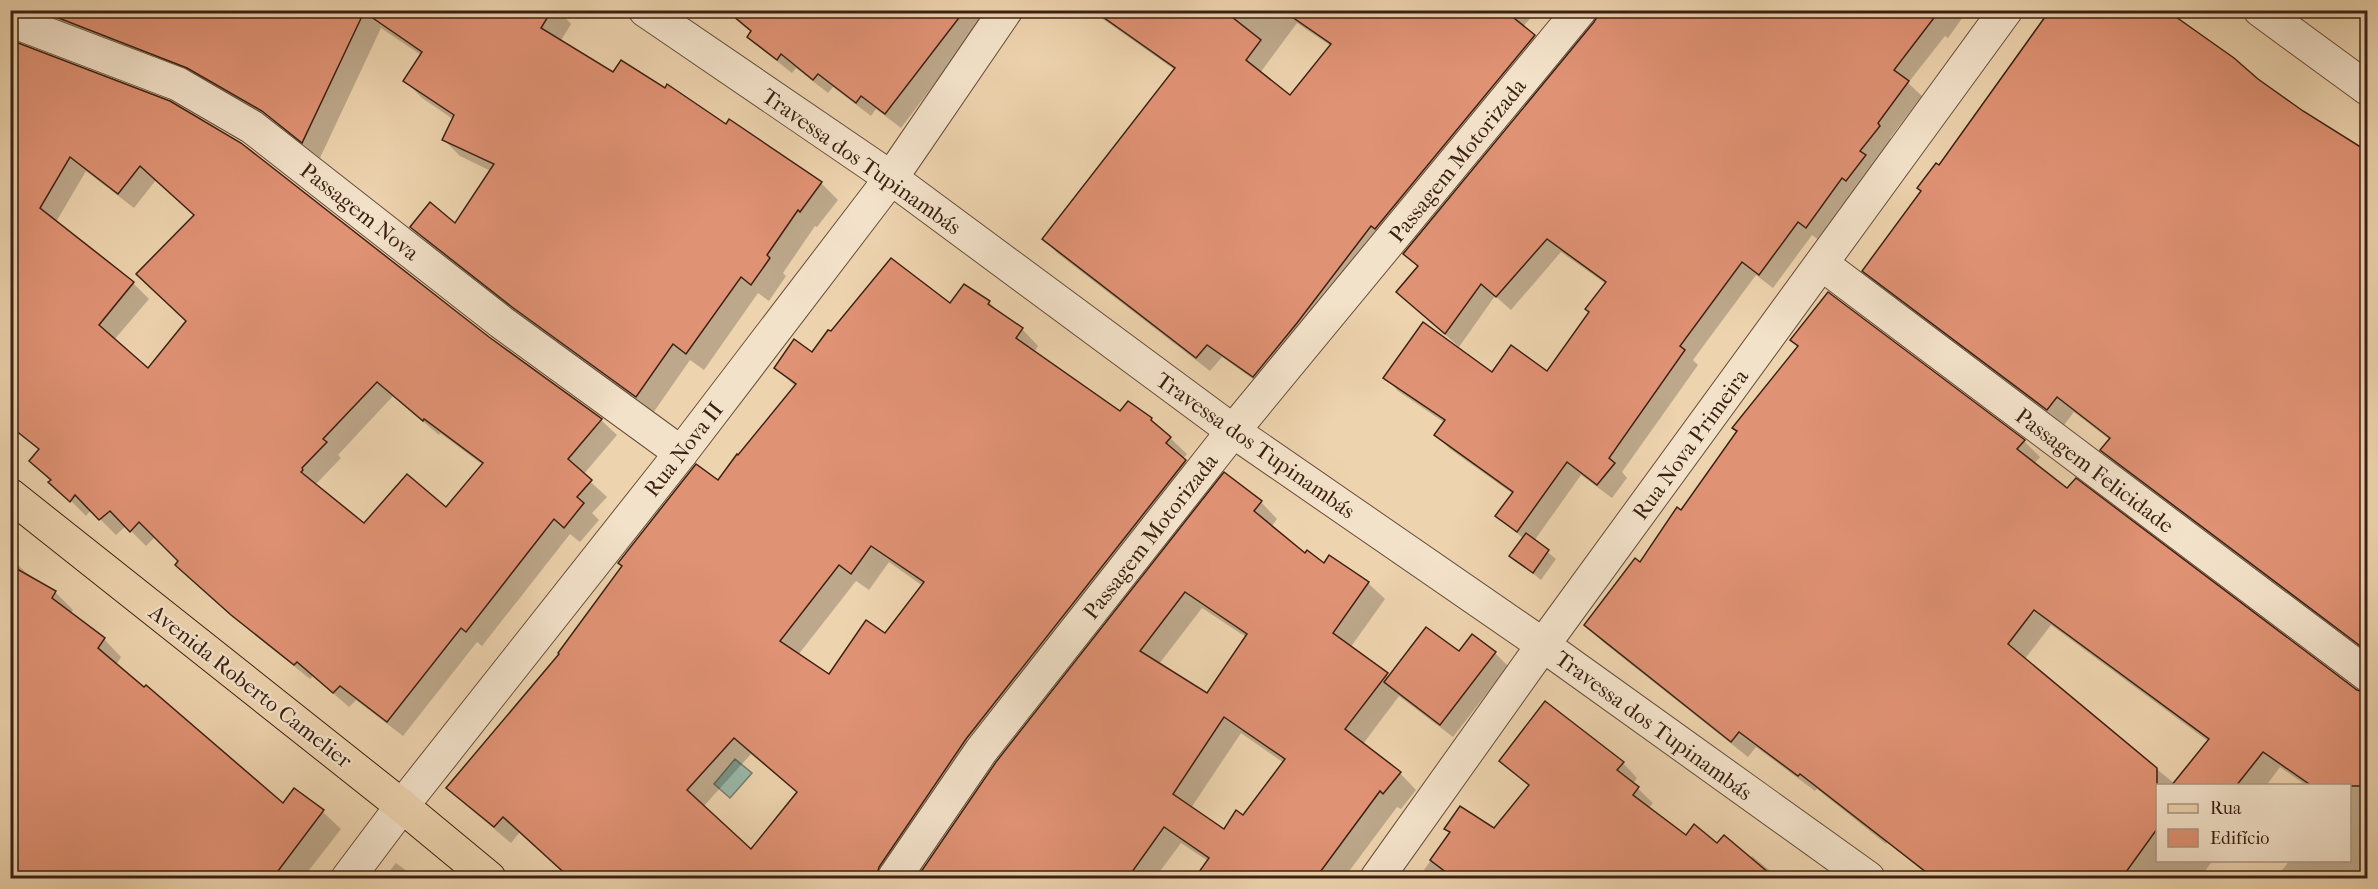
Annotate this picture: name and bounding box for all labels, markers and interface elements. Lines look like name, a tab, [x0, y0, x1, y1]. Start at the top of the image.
street label: Passagem Motorizada	[1384, 73, 1532, 248]
street label: Travessa dos Tupinambás	[757, 83, 966, 240]
street label: Passagem Nova	[295, 157, 425, 267]
street label: Rua Nova Primeira	[1627, 364, 1755, 525]
street label: Travessa dos Tupinambás	[1151, 367, 1360, 524]
street label: Rua Nova II	[639, 397, 729, 502]
street label: Passagem Felicidade	[2010, 403, 2179, 539]
street label: Passagem Motorizada	[1078, 448, 1224, 625]
street label: Avenida Roberto Camelier	[143, 599, 357, 774]
street label: Travessa dos Tupinambás	[1550, 646, 1757, 806]
legend	[2156, 784, 2351, 862]
text: Rua	[2210, 798, 2242, 819]
text: Edifício	[2210, 828, 2269, 849]

